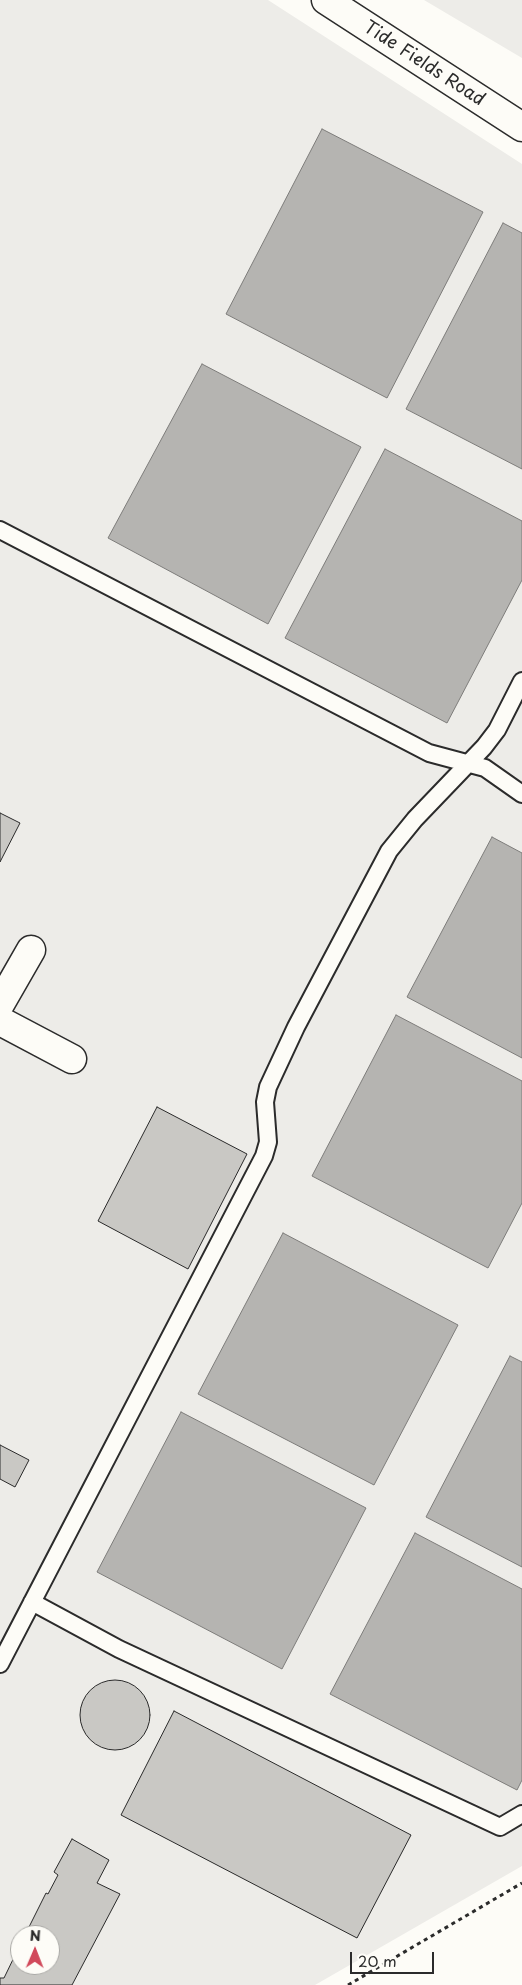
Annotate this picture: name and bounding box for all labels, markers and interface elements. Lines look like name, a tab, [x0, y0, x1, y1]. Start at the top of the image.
street label: Tide Fields Road	[359, 17, 489, 111]
north arrow	[10, 1925, 60, 1975]
text: N	[30, 1925, 41, 1946]
scale bar	[352, 1942, 436, 1974]
text: 20 m	[358, 1949, 397, 1972]

